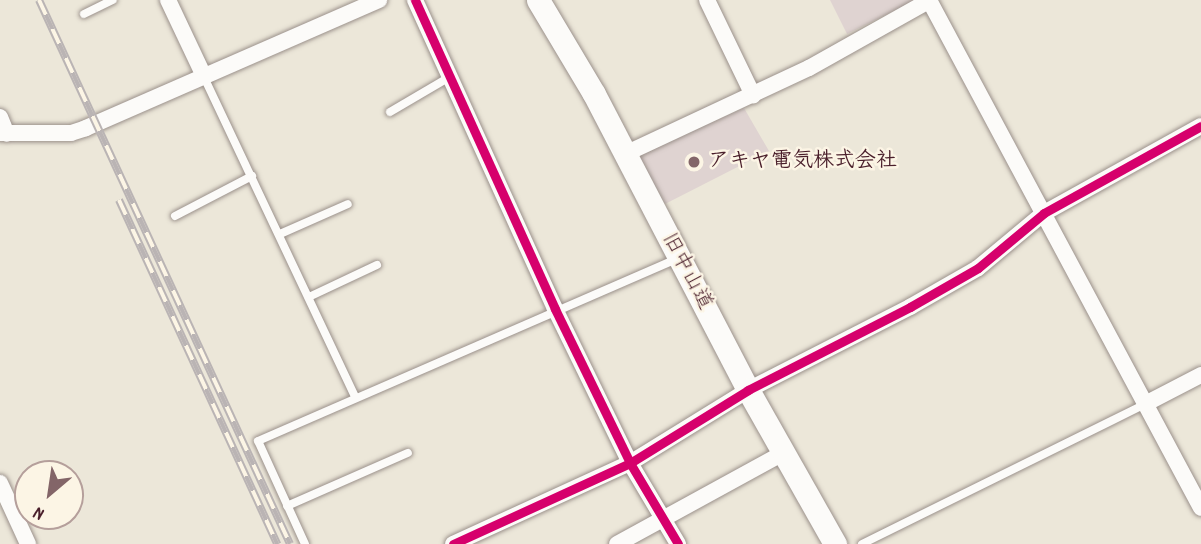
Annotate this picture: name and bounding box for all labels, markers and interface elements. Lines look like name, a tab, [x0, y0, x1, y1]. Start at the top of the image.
place label: アキヤ電気株式会社	[708, 149, 897, 175]
marker: アキヤ電気株式会社	[686, 154, 702, 170]
street label: 旧中山道	[655, 229, 717, 315]
north arrow	[14, 460, 84, 530]
text: N	[29, 498, 50, 526]

